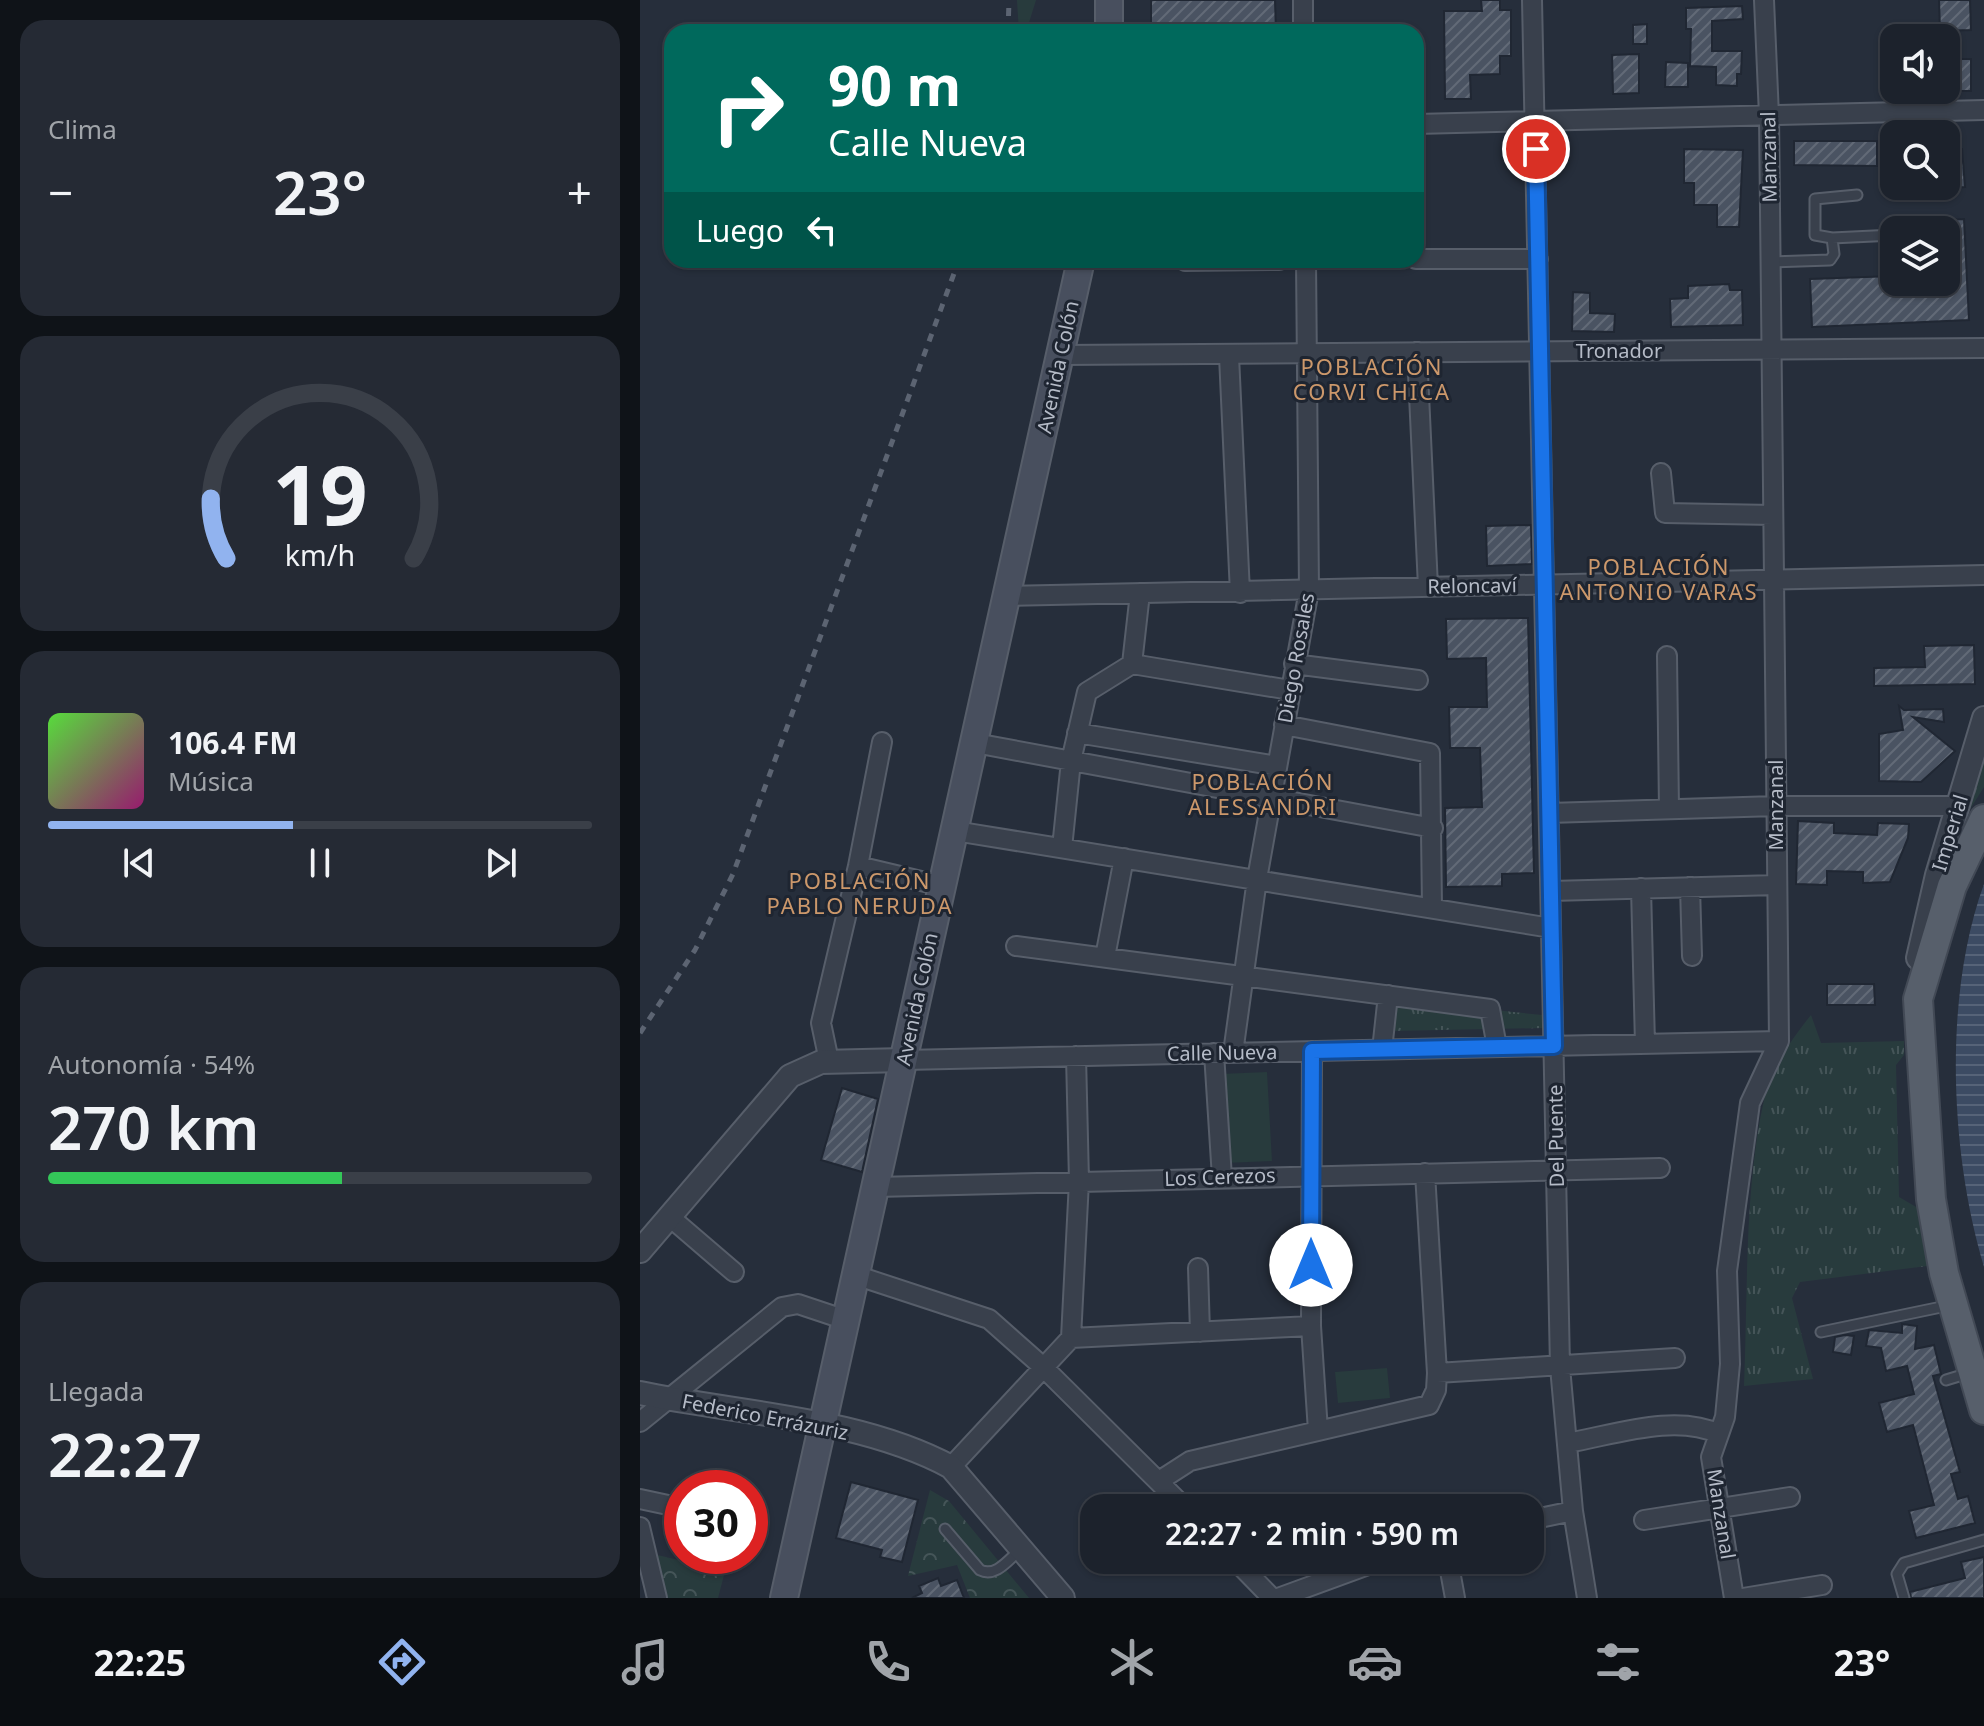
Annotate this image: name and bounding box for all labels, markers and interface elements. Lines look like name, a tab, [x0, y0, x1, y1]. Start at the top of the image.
map controls	[1880, 24, 1960, 296]
button: sound	[1880, 24, 1960, 104]
text: 90 m	[828, 46, 961, 122]
icon: right	[696, 56, 800, 160]
text: Clima	[48, 111, 117, 147]
street label: Manzanal	[1754, 111, 1783, 203]
pin	[1502, 115, 1570, 183]
text: Calle Nueva	[828, 118, 1027, 167]
button: search	[1880, 120, 1960, 200]
icon: arrive	[1514, 127, 1558, 171]
text: 23°	[273, 151, 367, 233]
text: −	[48, 162, 73, 222]
text: +	[567, 162, 592, 222]
icon: left	[800, 208, 844, 252]
text: Luego	[696, 210, 784, 251]
button: layers	[1880, 216, 1960, 296]
street label: Avenida Colón	[1030, 298, 1085, 436]
street label: Tronador	[1576, 337, 1662, 364]
district label: POBLACIÓN CORVI CHICA	[1293, 351, 1451, 406]
text: 19	[272, 436, 368, 549]
text: km/h	[285, 536, 355, 575]
district label: POBLACIÓN ANTONIO VARAS	[1559, 551, 1759, 606]
street label: Reloncaví	[1427, 571, 1518, 600]
street label: Diego Rosales	[1271, 591, 1320, 725]
text: 106.4 FM	[168, 722, 298, 763]
street label: Manzanal	[1762, 759, 1789, 851]
text: Música	[168, 763, 254, 799]
district label: POBLACIÓN ALESSANDRI	[1188, 766, 1338, 821]
street label: Imperial	[1925, 791, 1974, 875]
icon: previous	[117, 841, 161, 885]
icon: pause	[298, 841, 342, 885]
icon: next	[479, 841, 523, 885]
district label: POBLACIÓN PABLO NERUDA	[767, 865, 953, 920]
street label: Avenida Colón	[889, 930, 944, 1068]
street label: Calle Nueva	[1167, 1038, 1277, 1067]
text: Autonomía · 54%	[48, 1046, 255, 1082]
street label: Del Puente	[1541, 1084, 1570, 1188]
text: 270 km	[48, 1086, 259, 1168]
street label: Los Cerezos	[1164, 1161, 1276, 1192]
position arrow	[1269, 1223, 1353, 1307]
text: Llegada	[48, 1373, 144, 1409]
street label: Federico Errázuriz	[680, 1387, 850, 1446]
text: 22:27	[48, 1413, 202, 1495]
street label: Manzanal	[1701, 1467, 1742, 1561]
speed limit sign: 30	[664, 1470, 768, 1574]
text: 22:27 · 2 min · 590 m	[1165, 1513, 1459, 1554]
icon: directions	[374, 1634, 430, 1690]
icon: music	[617, 1634, 673, 1690]
icon: phone	[860, 1634, 916, 1690]
icon: climate	[1104, 1634, 1160, 1690]
icon: car	[1347, 1634, 1403, 1690]
icon: filters	[1590, 1634, 1646, 1690]
text: 22:25	[94, 1638, 186, 1687]
text: 23°	[1834, 1638, 1890, 1687]

